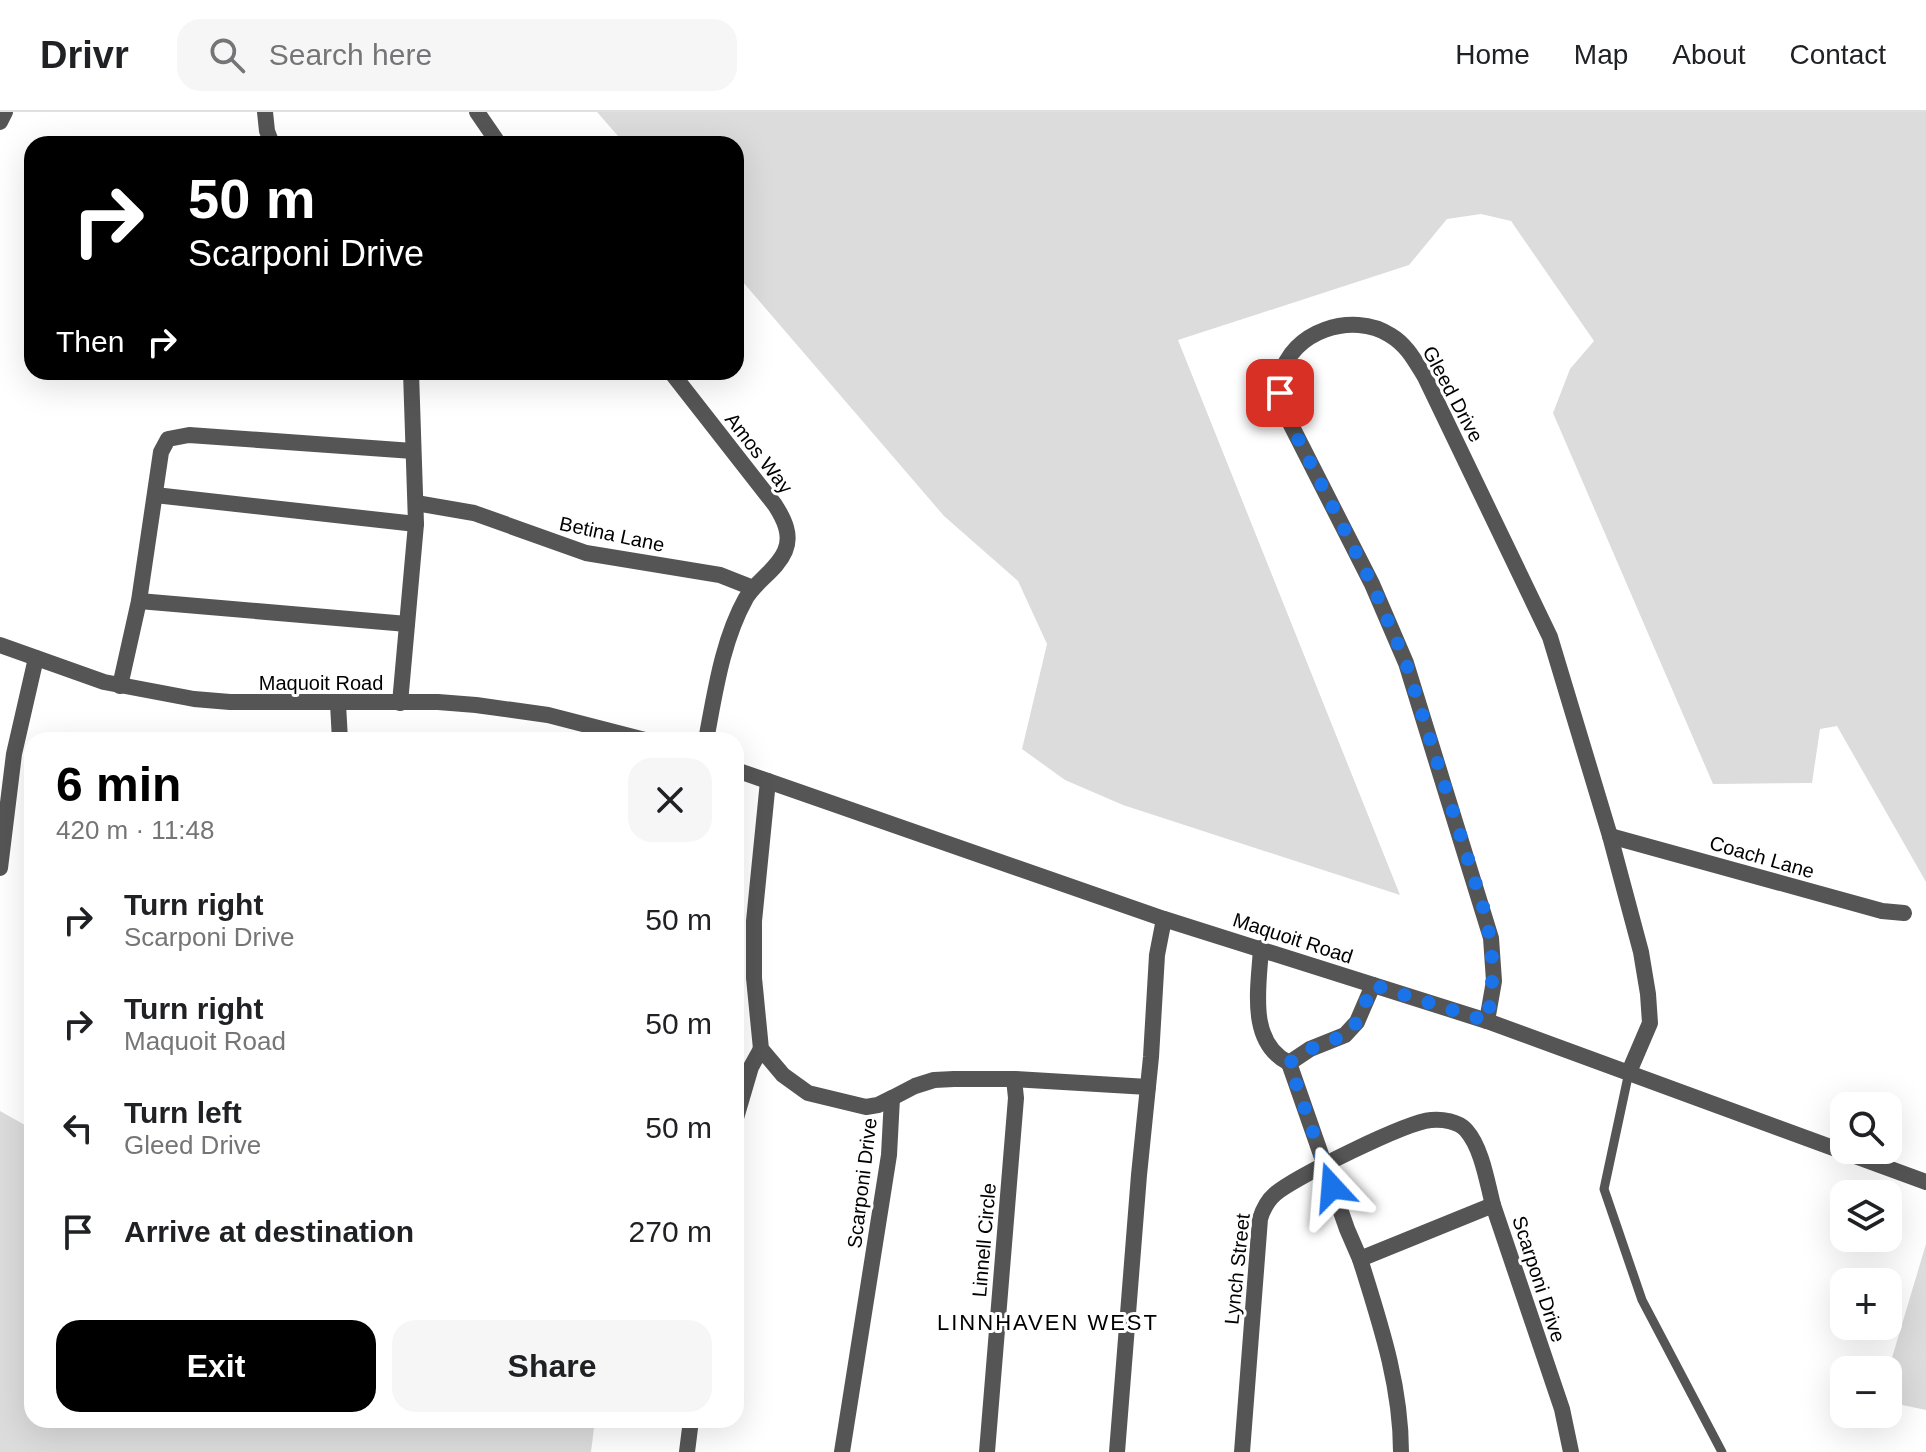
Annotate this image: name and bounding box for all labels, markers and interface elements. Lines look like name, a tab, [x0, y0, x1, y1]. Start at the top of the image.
search box	[177, 19, 737, 91]
icon: search	[205, 33, 249, 77]
text: Drivr	[40, 34, 129, 76]
text: Search here	[269, 38, 432, 71]
text: Home	[1455, 39, 1530, 70]
text: Map	[1574, 39, 1628, 70]
text: About	[1672, 39, 1746, 70]
text: Contact	[1790, 39, 1886, 70]
text: 50 m	[188, 167, 316, 230]
icon: right	[56, 168, 160, 272]
text: Scarponi Drive	[188, 233, 424, 274]
icon: right	[140, 320, 184, 364]
text: Then	[56, 325, 124, 358]
street label: Gleed Drive	[1418, 342, 1488, 446]
pin	[1246, 359, 1314, 427]
icon: arrive	[1258, 371, 1302, 415]
street label: Amos Way	[721, 408, 797, 498]
street label: Betina Lane	[557, 512, 667, 556]
street label: Maquoit Road	[259, 672, 383, 694]
text: 6 min	[56, 758, 181, 811]
button: close	[628, 758, 712, 842]
text: 420 m · 11:48	[56, 815, 215, 845]
street label: Coach Lane	[1707, 832, 1817, 882]
text: Turn right	[124, 888, 263, 921]
icon: right	[56, 898, 100, 942]
text: 50 m	[645, 903, 712, 936]
street label: Maquoit Road	[1230, 908, 1356, 968]
text: Scarponi Drive	[124, 922, 295, 952]
text: Turn right	[124, 992, 263, 1025]
icon: right	[56, 1002, 100, 1046]
text: 50 m	[645, 1007, 712, 1040]
text: Maquoit Road	[124, 1026, 286, 1056]
map controls	[1830, 1092, 1902, 1428]
button: search	[1830, 1092, 1902, 1164]
text: Turn left	[124, 1096, 242, 1129]
icon: left	[56, 1106, 100, 1150]
text: 50 m	[645, 1111, 712, 1144]
street label: Scarponi Drive	[843, 1117, 881, 1249]
text: Gleed Drive	[124, 1130, 261, 1160]
position arrow	[1290, 1145, 1374, 1229]
button: layers	[1830, 1180, 1902, 1252]
street label: Linnell Circle	[968, 1182, 1000, 1298]
icon: arrive	[56, 1210, 100, 1254]
street label: Lynch Street	[1220, 1212, 1254, 1326]
street label: Scarponi Drive	[1508, 1213, 1570, 1345]
text: Arrive at destination	[124, 1215, 414, 1248]
text: 270 m	[629, 1215, 712, 1248]
button: +	[1830, 1268, 1902, 1340]
district label: LINNHAVEN WEST	[937, 1310, 1159, 1335]
button: Exit	[56, 1320, 376, 1412]
button: Share	[392, 1320, 712, 1412]
button: −	[1830, 1356, 1902, 1428]

